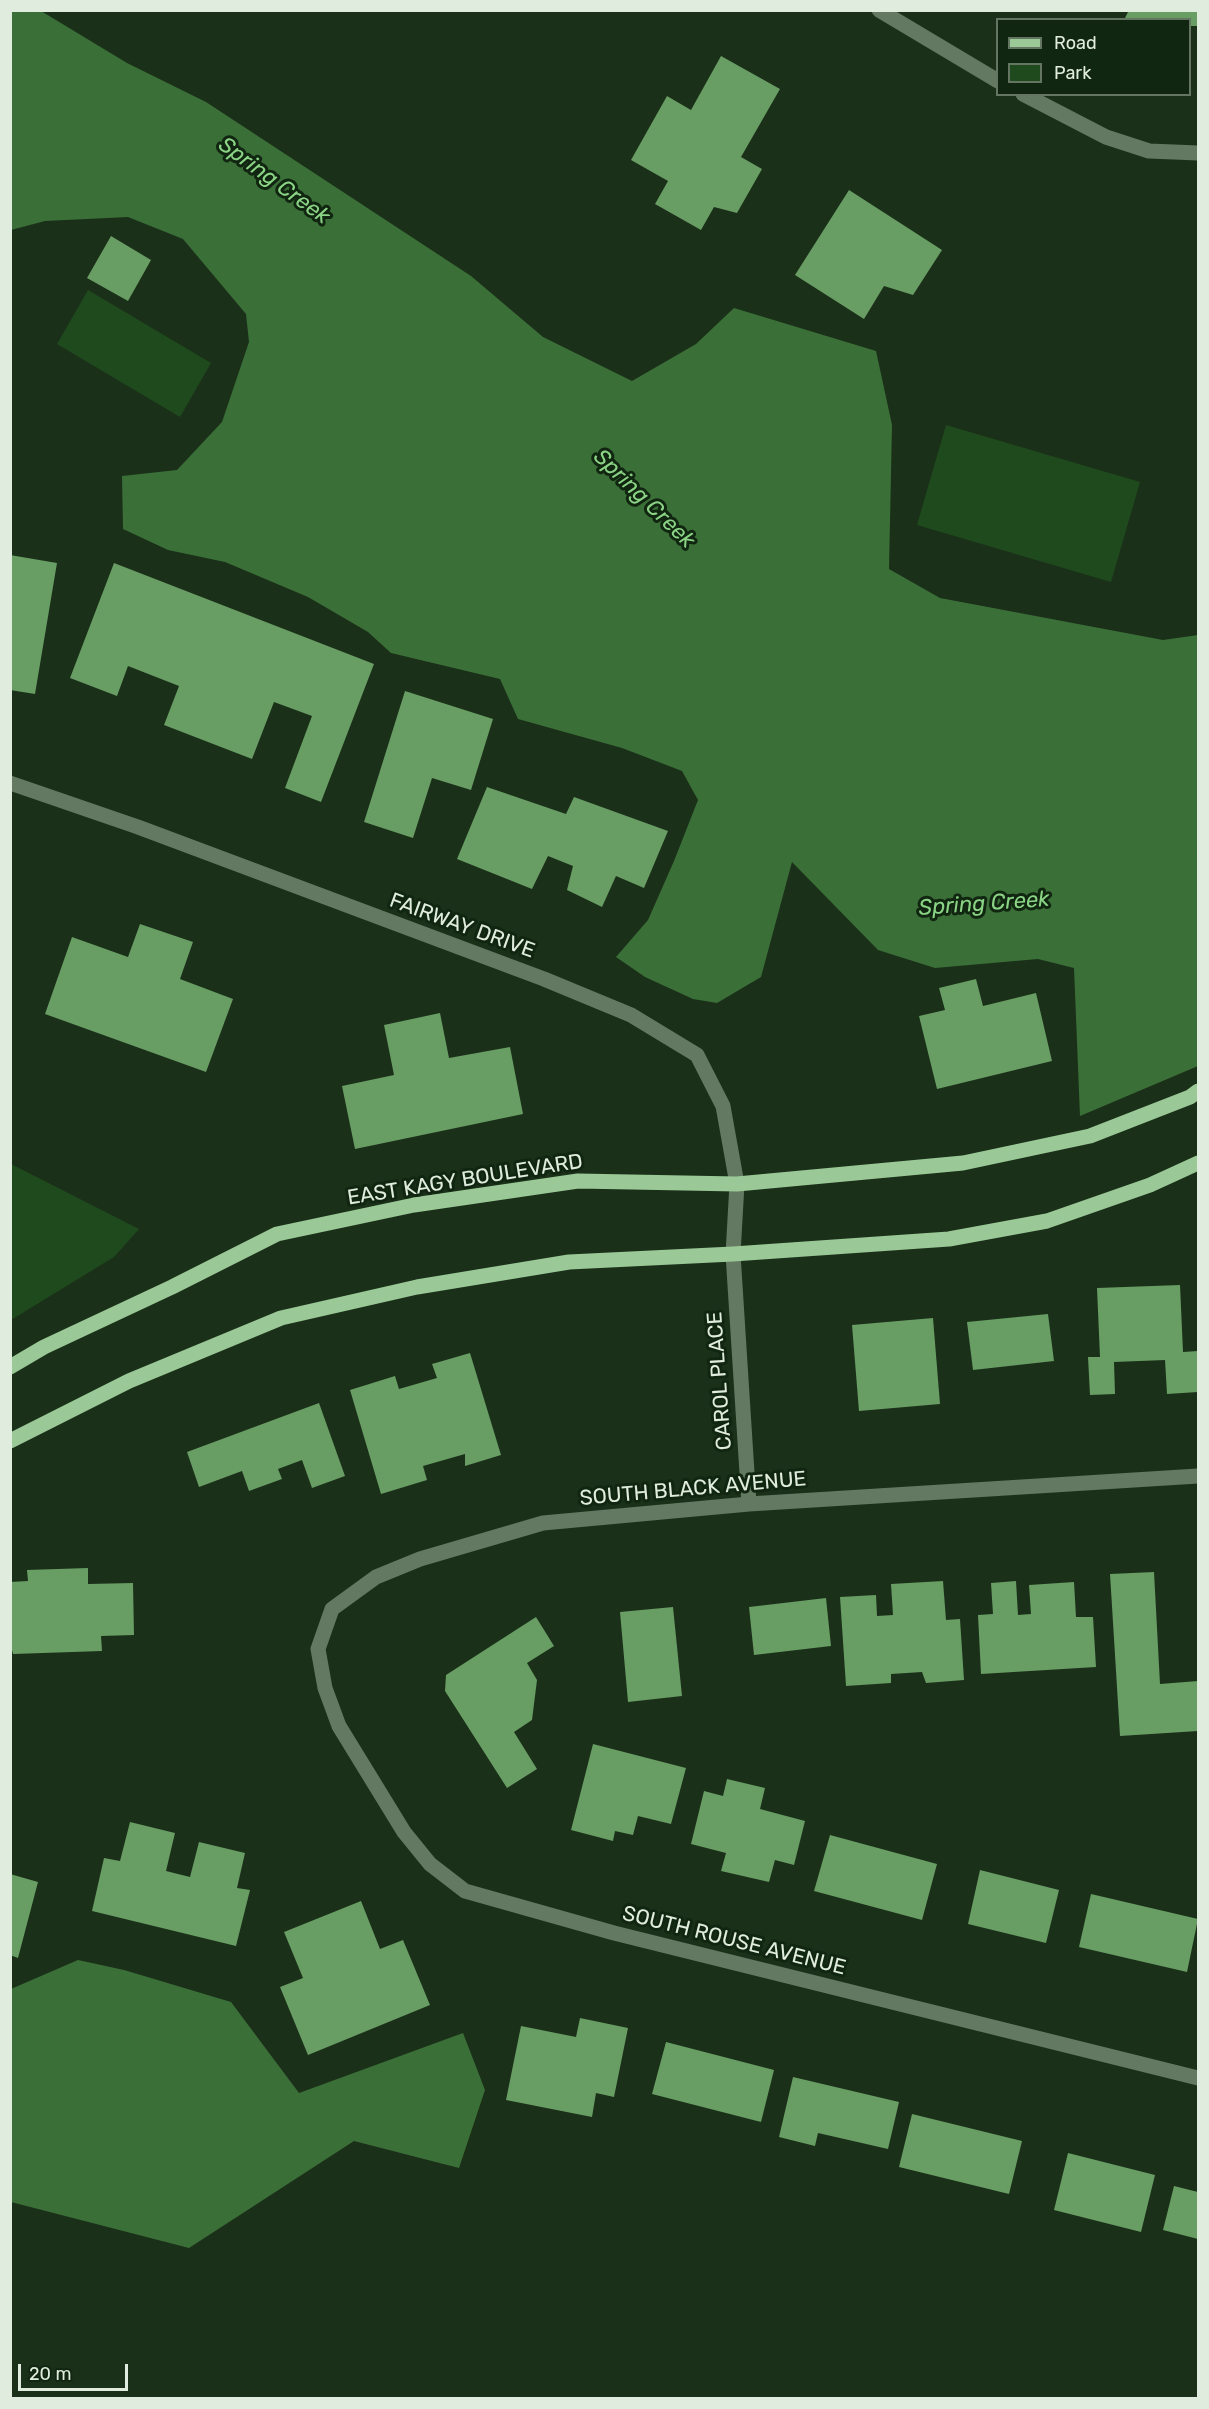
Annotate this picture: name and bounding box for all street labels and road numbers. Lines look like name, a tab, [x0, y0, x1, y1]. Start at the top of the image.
street label: FAIRWAY DRIVE	[386, 888, 538, 964]
street label: EAST KAGY BOULEVARD	[345, 1149, 585, 1211]
street label: CAROL PLACE	[703, 1311, 737, 1451]
street label: SOUTH BLACK AVENUE	[579, 1467, 807, 1511]
street label: SOUTH ROUSE AVENUE	[620, 1901, 848, 1981]

